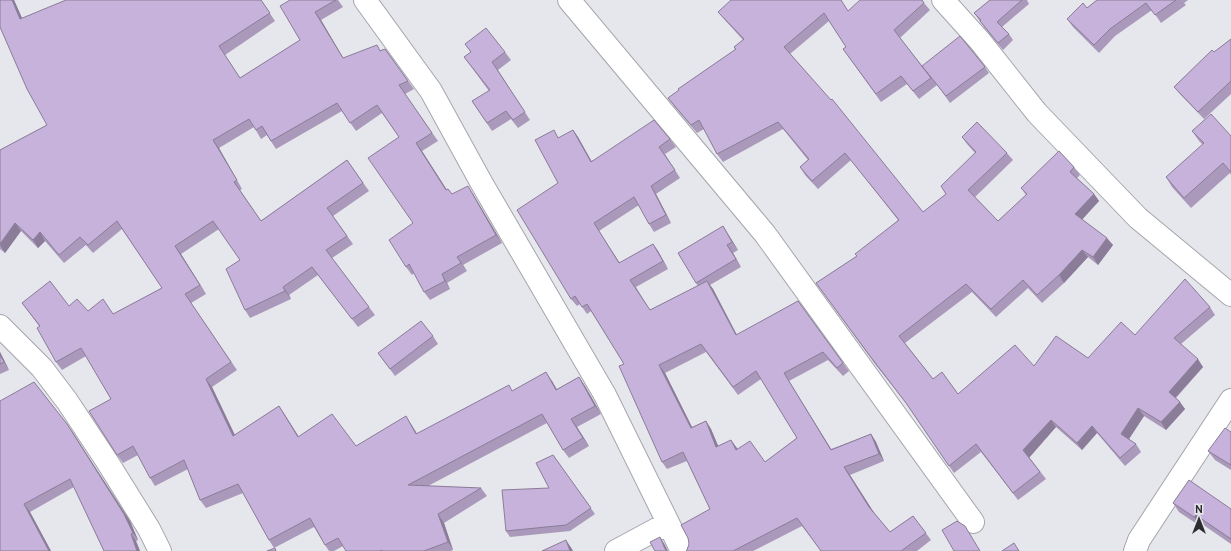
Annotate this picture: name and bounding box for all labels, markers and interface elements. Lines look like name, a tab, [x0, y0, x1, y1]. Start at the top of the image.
north arrow	[1179, 499, 1219, 539]
text: N	[1195, 503, 1203, 517]

